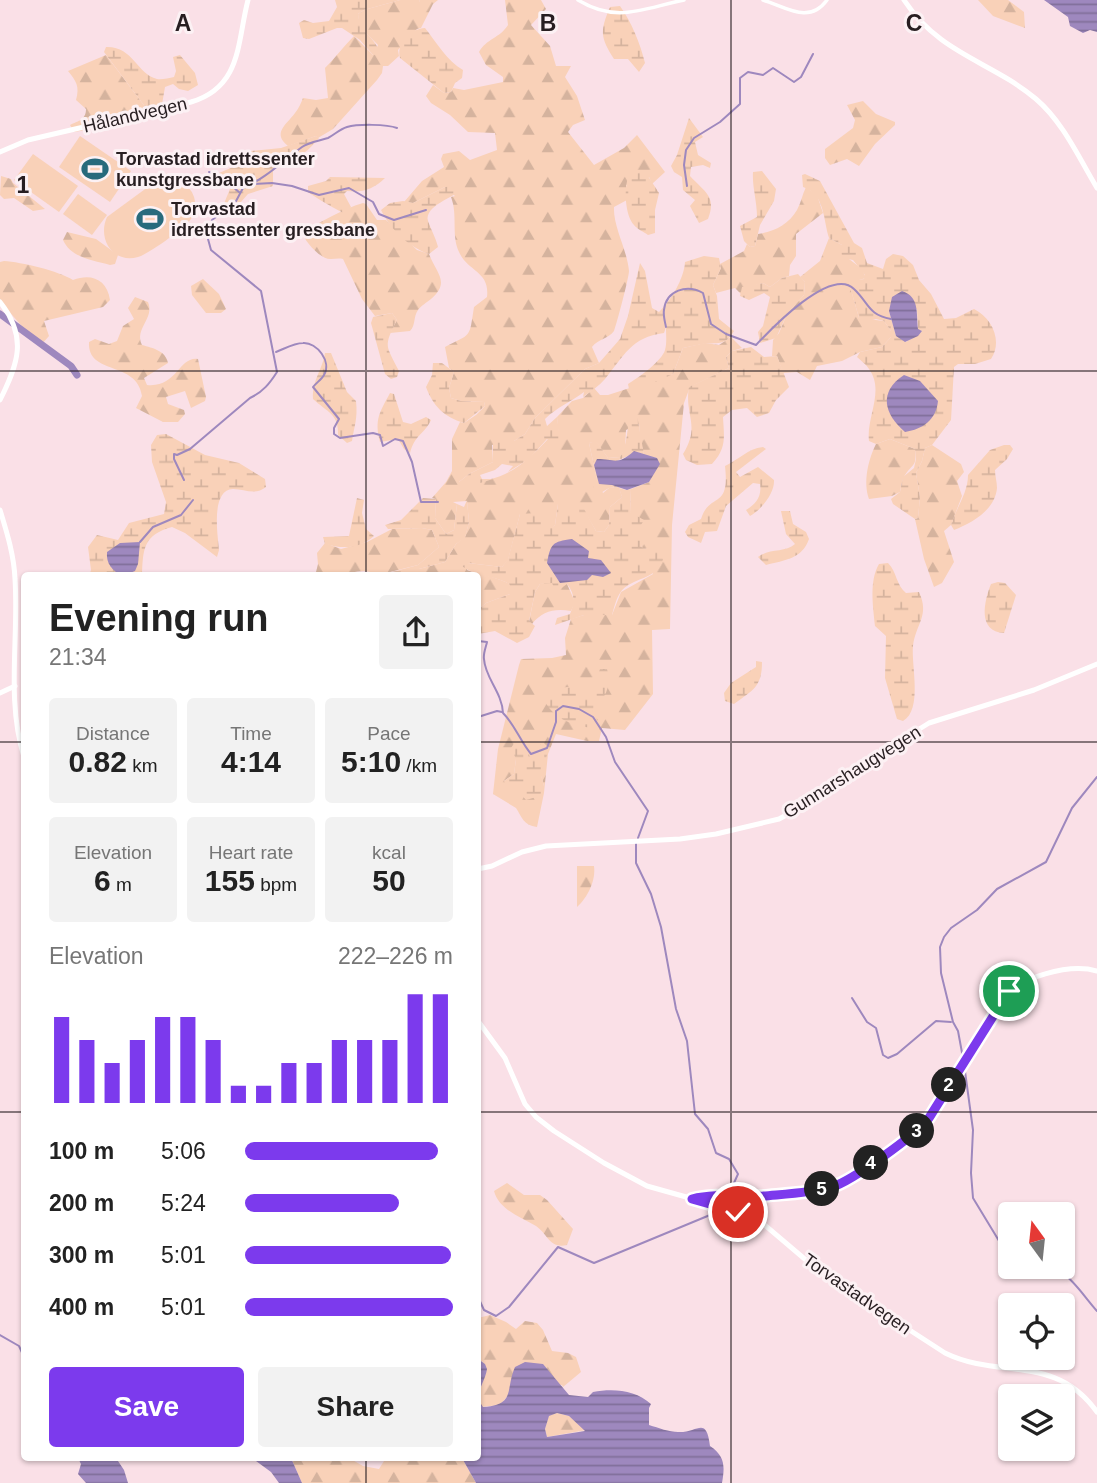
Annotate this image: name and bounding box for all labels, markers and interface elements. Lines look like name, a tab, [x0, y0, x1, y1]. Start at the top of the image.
text: A	[175, 10, 191, 36]
text: B	[540, 10, 556, 36]
text: C	[906, 10, 922, 36]
street label: Hålandvegen	[81, 93, 189, 137]
place label: Torvastad idrettssenter kunstgressbane	[116, 149, 315, 190]
sports icon: Torvastad idrettssenter kunstgressbane	[80, 154, 110, 184]
text: 1	[17, 172, 30, 198]
place label: Torvastad idrettssenter gressbane	[171, 199, 375, 240]
sports icon: Torvastad idrettssenter gressbane	[135, 204, 165, 234]
button: share	[379, 595, 453, 669]
text: Evening run	[49, 597, 269, 639]
text: 21:34	[49, 644, 107, 670]
street label: Gunnarshaugvegen	[780, 722, 924, 822]
text: Distance	[76, 723, 150, 744]
text: Time	[230, 723, 272, 744]
text: Pace	[367, 723, 411, 744]
text: 0.82	[69, 745, 127, 778]
text: 4:14	[221, 745, 281, 778]
text: 5:10	[341, 745, 401, 778]
text: km	[127, 755, 158, 776]
text: /km	[401, 755, 437, 776]
text: Elevation	[74, 842, 152, 863]
text: Heart rate	[209, 842, 293, 863]
text: kcal	[372, 842, 406, 863]
text: 6	[94, 864, 111, 897]
text: 155	[205, 864, 255, 897]
text: 50	[372, 864, 406, 897]
text: m	[111, 874, 132, 895]
text: bpm	[255, 874, 297, 895]
text: Elevation	[49, 943, 144, 969]
text: 222–226 m	[338, 943, 453, 969]
pin	[979, 961, 1039, 1021]
icon: arrive	[990, 972, 1028, 1010]
pin: 2	[932, 1068, 967, 1102]
text: 2	[943, 1074, 954, 1095]
pin: 3	[900, 1114, 934, 1148]
text: 3	[911, 1120, 922, 1141]
text: 100 m	[49, 1138, 114, 1164]
text: 5:06	[161, 1138, 206, 1164]
pin: 4	[854, 1146, 888, 1180]
text: 4	[865, 1152, 876, 1173]
pin: 5	[804, 1172, 840, 1206]
text: 5	[816, 1178, 827, 1199]
pin	[708, 1182, 768, 1242]
text: 200 m	[49, 1190, 114, 1216]
text: 5:24	[161, 1190, 206, 1216]
icon: check	[719, 1193, 757, 1231]
north arrow	[998, 1202, 1074, 1279]
map controls	[998, 1202, 1075, 1461]
text: 300 m	[49, 1242, 114, 1268]
text: 5:01	[161, 1242, 206, 1268]
street label: Torvastadvegen	[799, 1249, 915, 1339]
button: locate	[998, 1293, 1075, 1370]
text: 400 m	[49, 1294, 114, 1320]
text: 5:01	[161, 1294, 206, 1320]
button: Save	[49, 1367, 244, 1447]
button: Share	[258, 1367, 453, 1447]
button: layers	[998, 1384, 1075, 1461]

